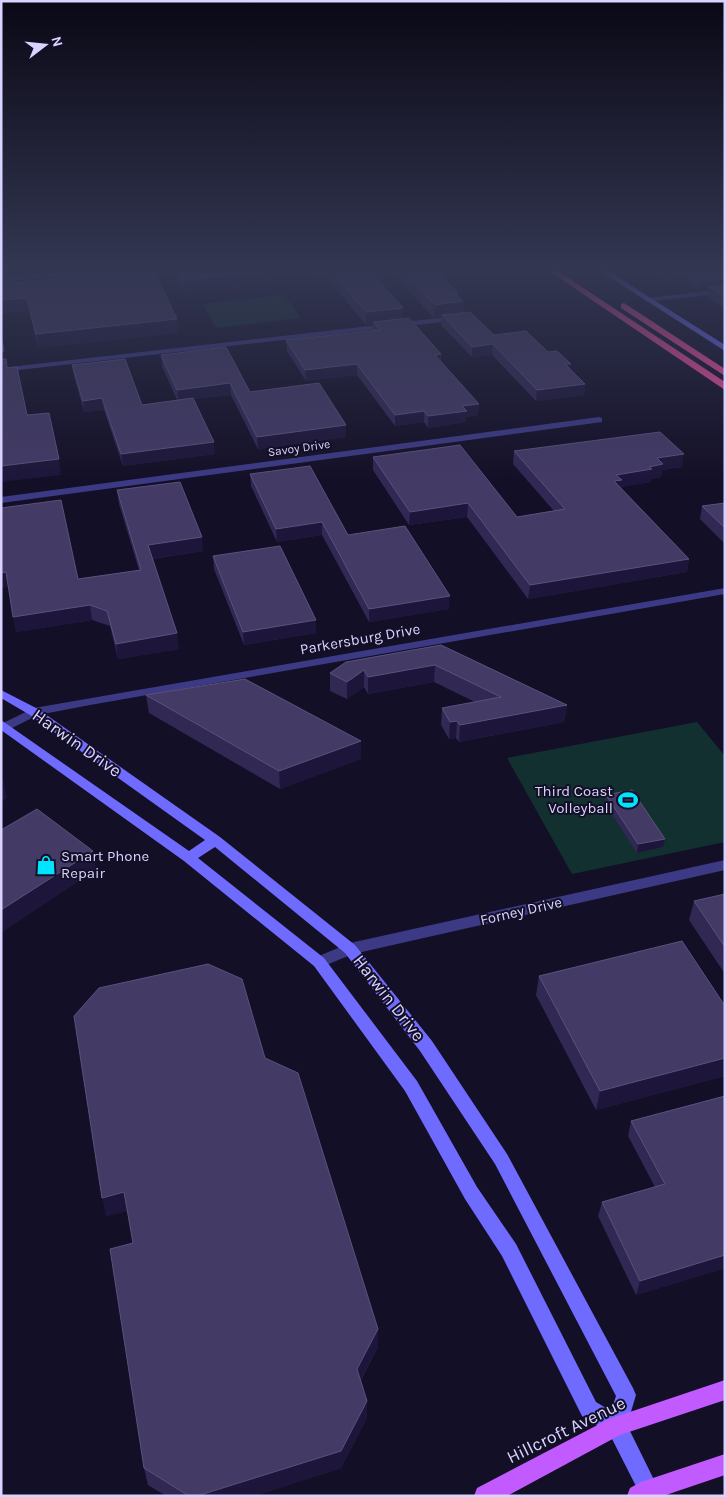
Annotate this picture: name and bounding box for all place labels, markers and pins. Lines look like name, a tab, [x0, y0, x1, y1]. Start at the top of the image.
place label: Third Coast Volleyball	[535, 782, 613, 817]
sports icon: Third Coast Volleyball	[617, 789, 639, 811]
place label: Smart Phone Repair	[61, 847, 149, 882]
shop icon: Smart Phone Repair	[35, 854, 57, 876]

